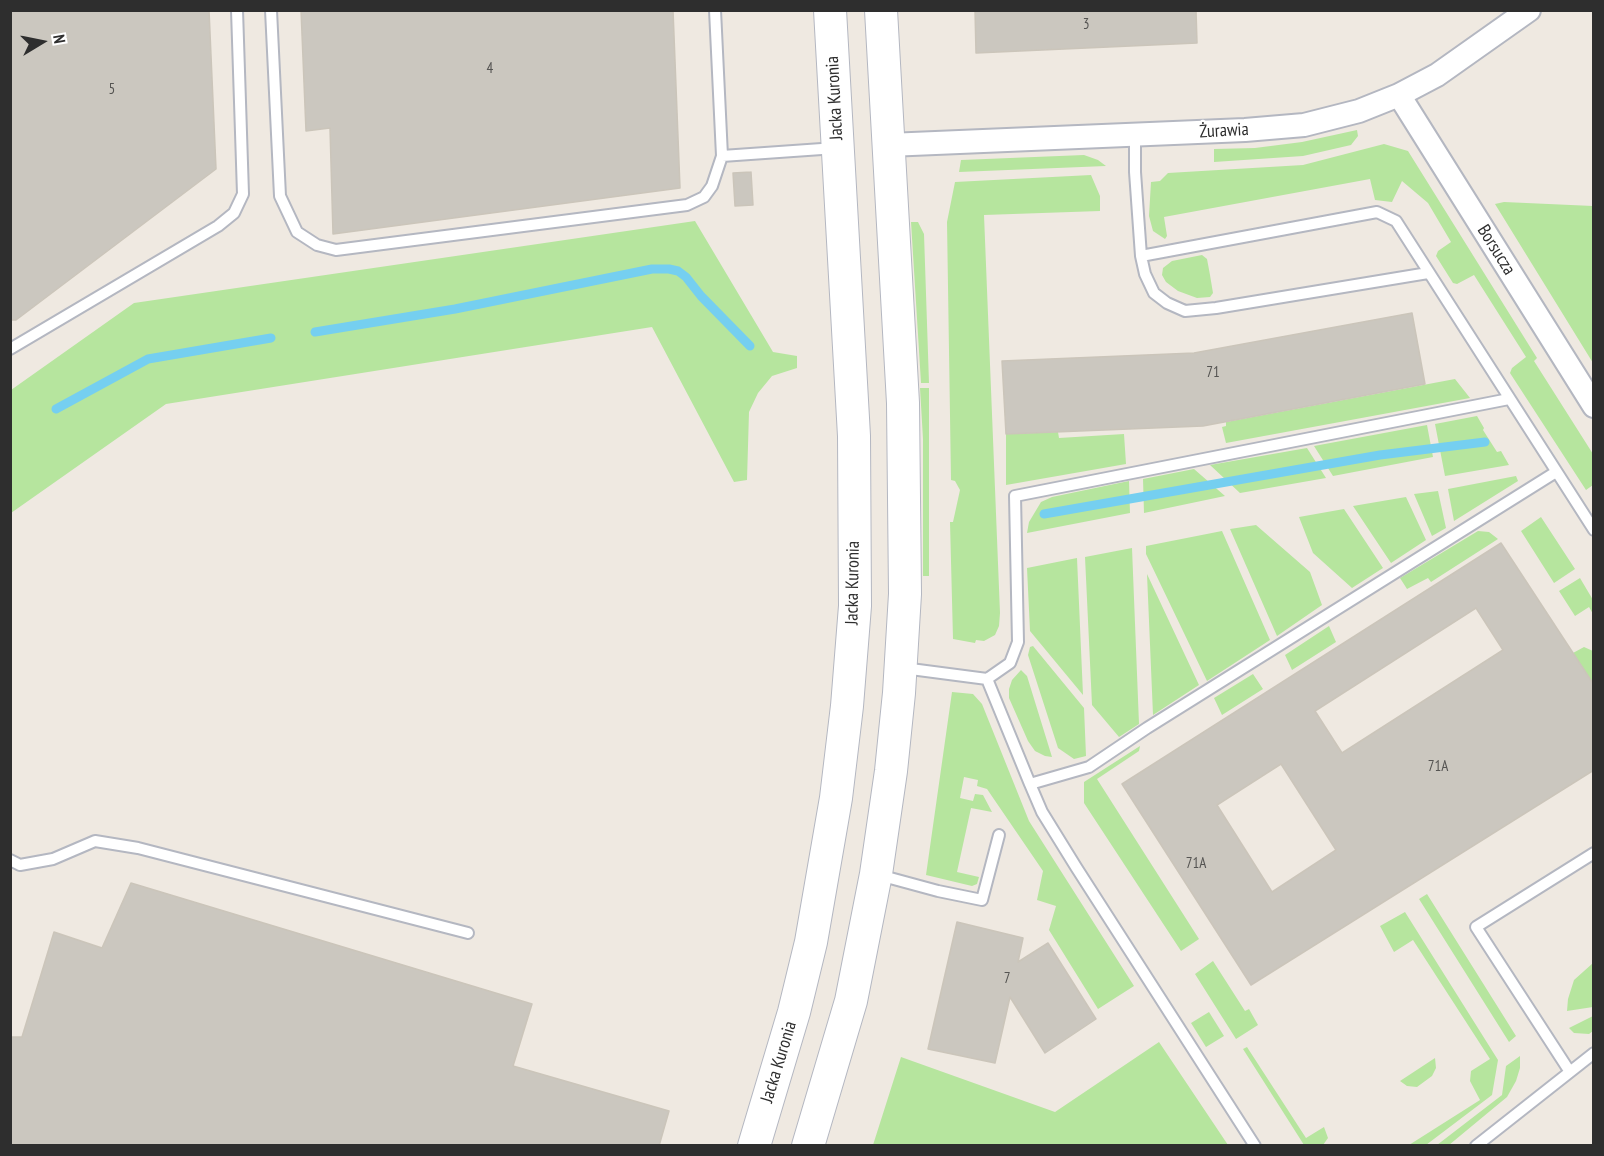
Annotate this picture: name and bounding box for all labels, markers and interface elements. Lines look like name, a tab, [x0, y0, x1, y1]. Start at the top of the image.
north arrow	[12, 12, 72, 72]
house number: 3	[1083, 16, 1089, 34]
text: N	[49, 33, 70, 45]
street label: Jacka Kuronia	[822, 56, 848, 140]
house number: 4	[487, 60, 493, 78]
house number: 5	[109, 81, 115, 99]
street label: Żurawia	[1199, 119, 1249, 143]
street label: Borsucza	[1472, 221, 1520, 279]
house number: 71	[1206, 364, 1220, 382]
street label: Jacka Kuronia	[841, 541, 865, 625]
house number: 71A	[1428, 758, 1448, 776]
house number: 71A	[1186, 855, 1206, 873]
house number: 7	[1004, 970, 1010, 988]
street label: Jacka Kuronia	[756, 1019, 802, 1105]

